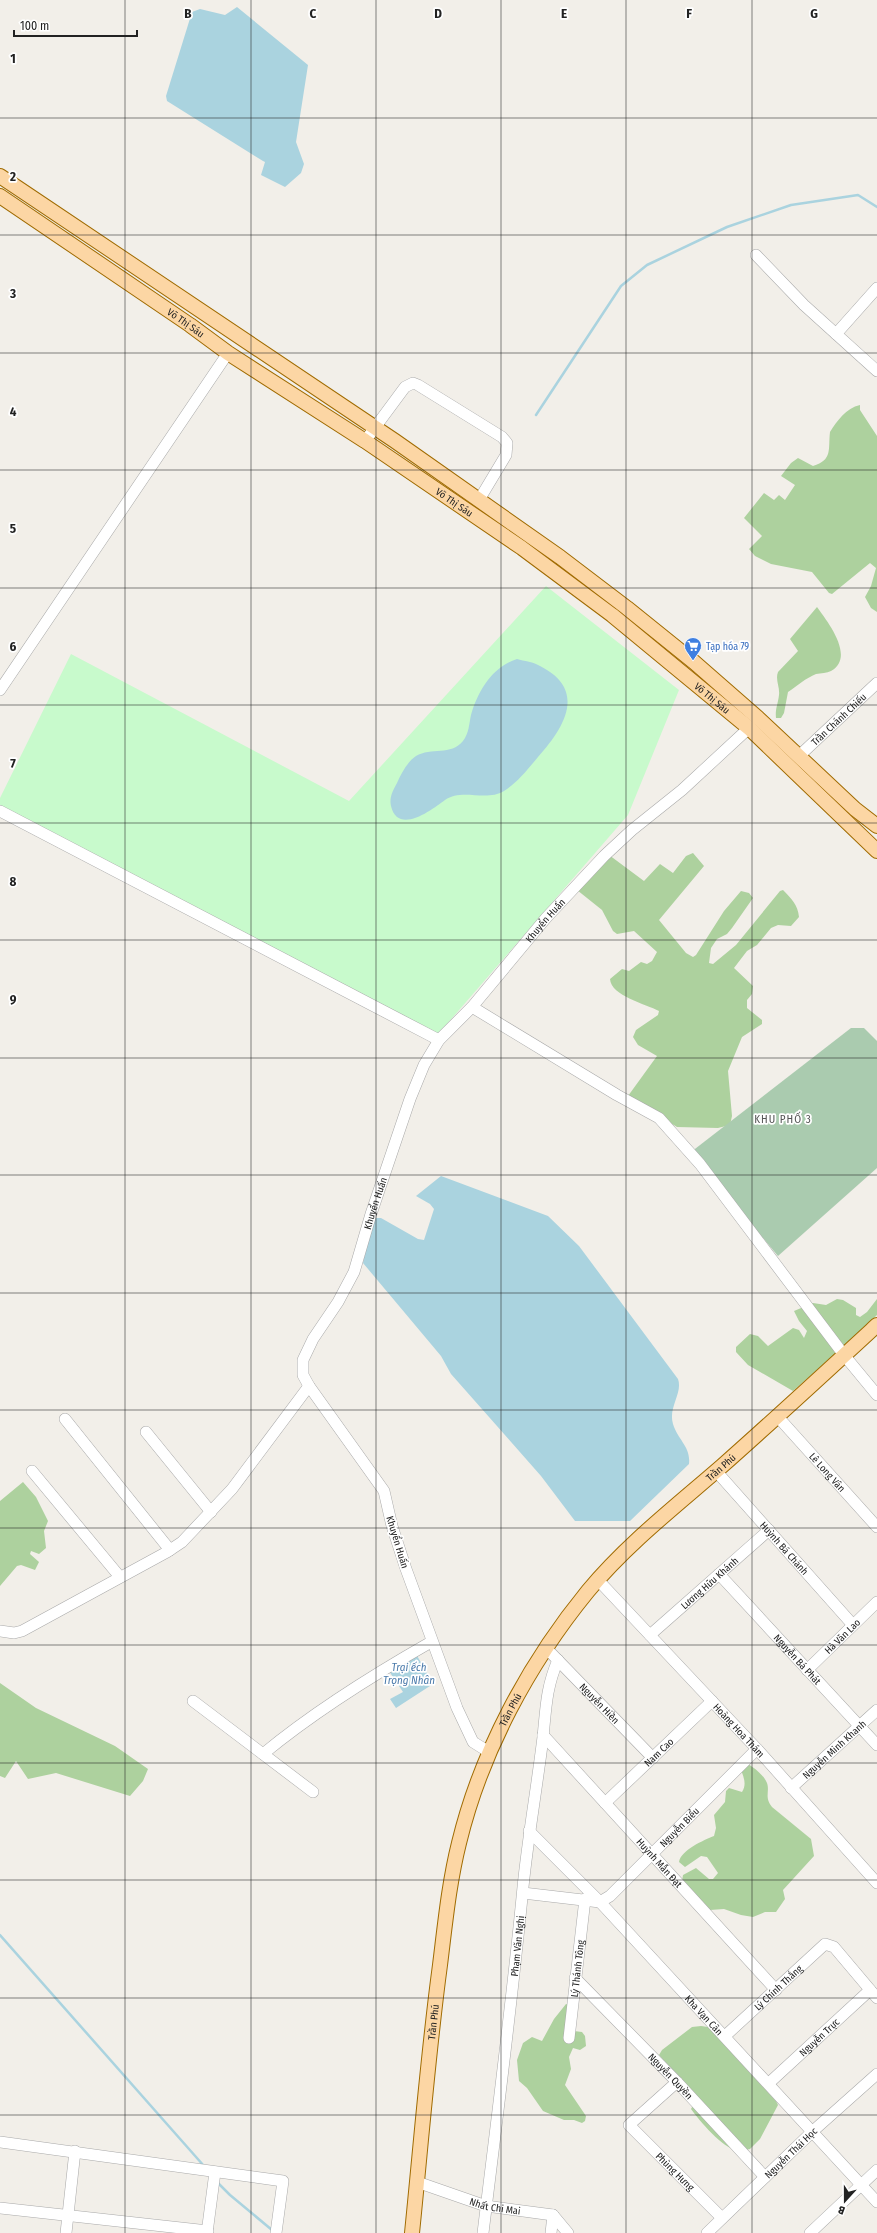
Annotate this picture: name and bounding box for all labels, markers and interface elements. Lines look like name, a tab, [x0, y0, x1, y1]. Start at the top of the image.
text: B	[184, 6, 192, 21]
text: C	[310, 6, 317, 21]
text: D	[434, 6, 442, 21]
text: E	[561, 6, 567, 21]
text: F	[686, 6, 692, 21]
text: G	[810, 6, 818, 21]
scale bar	[14, 12, 137, 38]
text: 100 m	[20, 19, 49, 33]
text: 1	[10, 51, 16, 66]
text: 2	[9, 169, 16, 184]
text: 3	[9, 286, 16, 301]
street label: Võ Thị Sáu	[165, 306, 206, 340]
text: 4	[10, 404, 17, 419]
street label: Võ Thị Sáu	[433, 486, 475, 520]
text: 5	[10, 521, 16, 536]
supermarket icon: Tạp hóa 79	[683, 636, 703, 661]
text: 6	[10, 639, 17, 654]
place label: Tạp hóa 79	[706, 641, 749, 653]
street label: Võ Thị Sáu	[692, 680, 732, 717]
street label: Trần Chánh Chiếu	[809, 691, 869, 749]
text: 7	[10, 756, 16, 771]
text: 8	[10, 874, 17, 889]
street label: Khuyển Huấn	[523, 896, 568, 945]
text: 9	[10, 992, 17, 1007]
district label: KHU PHỐ 3	[754, 1111, 812, 1126]
street label: Khuyển Huấn	[362, 1176, 390, 1231]
street label: Trần Phú	[704, 1451, 739, 1484]
street label: Lê Long Vân	[806, 1451, 847, 1495]
street label: Khuyển Huấn	[383, 1514, 413, 1570]
street label: Huỳnh Bá Chánh	[757, 1520, 811, 1578]
street label: Lương Hữu Khánh	[679, 1555, 741, 1612]
street label: Hà Văn Lao	[822, 1617, 863, 1657]
street label: Nguyễn Bá Phát	[771, 1632, 824, 1688]
water label: Trại ếch Trọng Nhân	[383, 1661, 435, 1687]
street label: Nguyễn Hiền	[577, 1681, 621, 1727]
street label: Trần Phú	[497, 1691, 524, 1729]
street label: Hoàng Hoa Thám	[710, 1701, 767, 1760]
street label: Nguyễn Minh Khanh	[800, 1718, 869, 1782]
street label: Nam Cao	[642, 1736, 676, 1769]
street label: Nguyễn Biểu	[658, 1805, 702, 1850]
street label: Huỳnh Mẫn Đạt	[633, 1836, 685, 1891]
street label: Phạm Văn Nghị	[509, 1915, 527, 1977]
street label: Lý Thánh Tông	[568, 1939, 587, 1998]
street label: Lý Chính Thắng	[752, 1963, 805, 2013]
street label: Kha Vạn Cân	[682, 1993, 725, 2038]
street label: Trần Phú	[426, 2004, 442, 2041]
street label: Nguyễn Trực	[797, 2016, 843, 2059]
street label: Nguyễn Quyền	[645, 2051, 695, 2102]
street label: Nguyễn Thái Học	[763, 2125, 820, 2181]
street label: Phùng Hưng	[653, 2150, 697, 2194]
north arrow	[825, 2181, 865, 2221]
street label: Nhất Chi Mai	[468, 2196, 521, 2218]
text: B	[836, 2203, 847, 2217]

